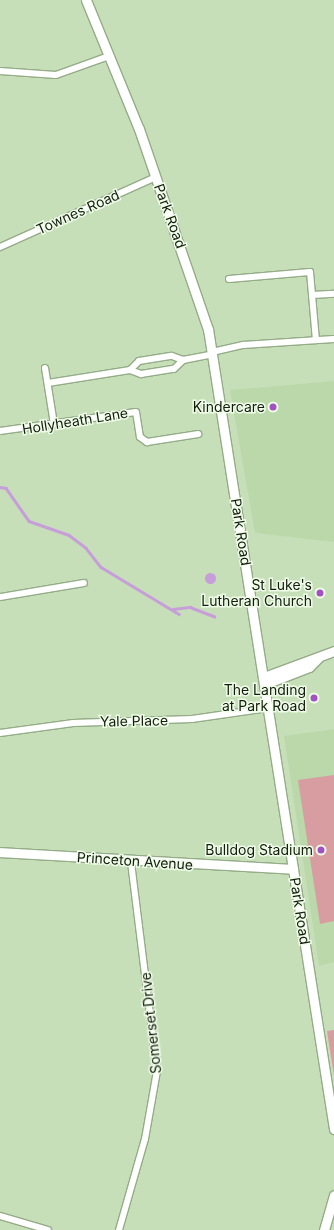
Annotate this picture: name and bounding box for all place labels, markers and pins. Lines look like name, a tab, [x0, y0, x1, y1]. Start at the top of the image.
place label: Kindercare	[193, 399, 265, 415]
marker: Kindercare	[268, 402, 278, 412]
place label: St Luke's Lutheran Church	[201, 577, 312, 610]
marker: St Luke's Lutheran Church	[315, 588, 325, 598]
place label: The Landing at Park Road	[222, 682, 306, 714]
marker: The Landing at Park Road	[309, 693, 319, 703]
place label: Bulldog Stadium	[205, 842, 313, 858]
marker: Bulldog Stadium	[316, 845, 326, 855]

